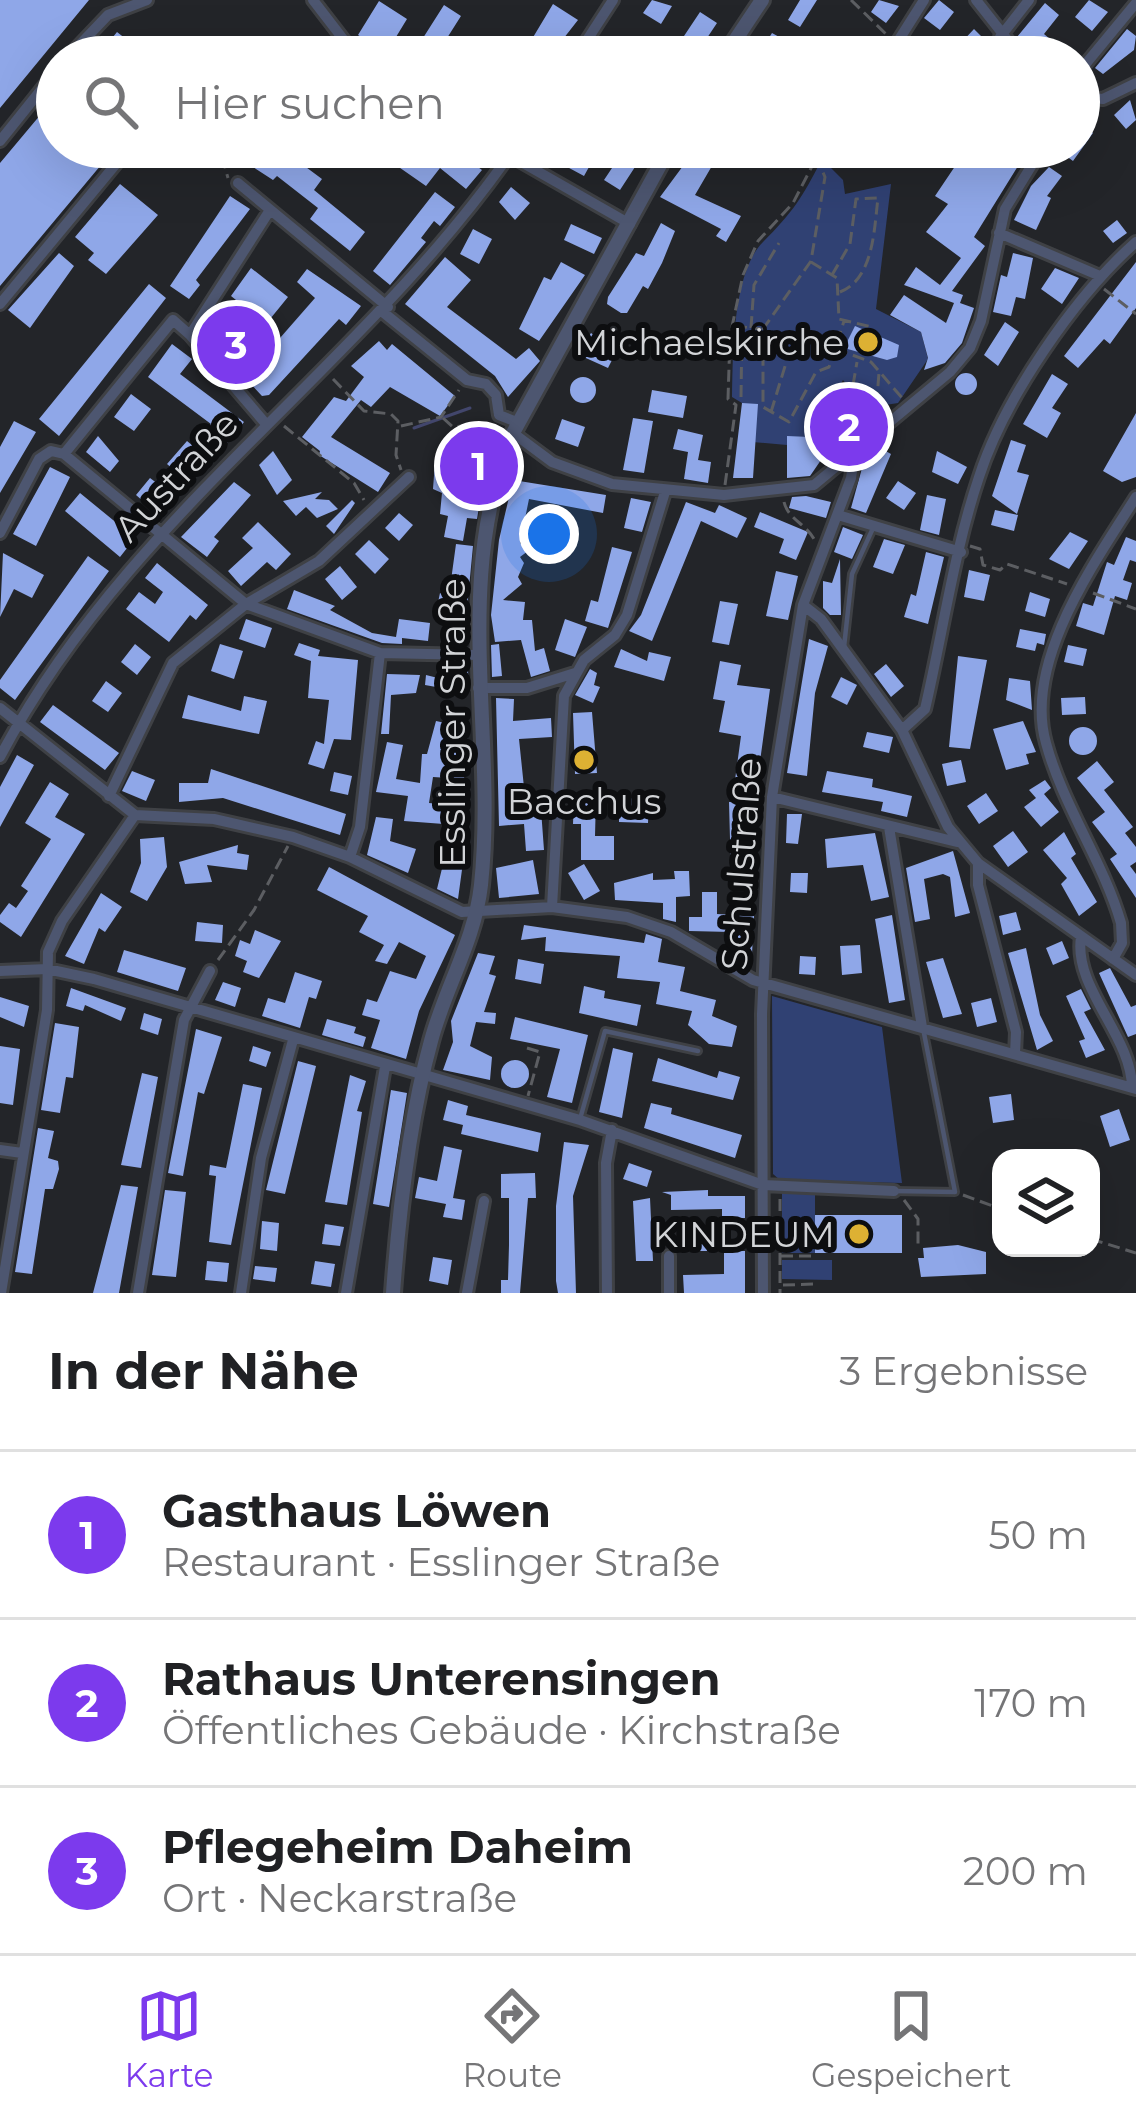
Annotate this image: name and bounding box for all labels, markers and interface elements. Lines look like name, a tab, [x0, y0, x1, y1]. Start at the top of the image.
search box	[36, 36, 1100, 168]
icon: search	[78, 69, 144, 135]
text: Hier suchen	[174, 75, 445, 130]
pin: 3	[197, 300, 275, 390]
place label: Michaelskirche	[574, 320, 844, 364]
marker: Michaelskirche	[855, 329, 881, 355]
pin: 2	[810, 382, 888, 472]
street label: Austraße	[105, 402, 247, 550]
pin: 1	[440, 421, 518, 511]
your location	[519, 504, 579, 564]
street label: Esslinger Straße	[430, 578, 474, 868]
marker: Bacchus	[571, 747, 597, 773]
street label: Schulstraße	[712, 756, 770, 972]
place label: Bacchus	[507, 779, 661, 823]
map controls	[992, 1149, 1100, 1257]
button: layers	[992, 1149, 1100, 1257]
place label: KINDEUM	[653, 1212, 835, 1256]
marker: KINDEUM	[846, 1221, 872, 1247]
text: In der Nähe	[48, 1340, 359, 1402]
text: 3 Ergebnisse	[839, 1347, 1088, 1395]
text: Gasthaus Löwen	[162, 1483, 551, 1538]
text: 1	[79, 1511, 95, 1559]
text: 50 m	[989, 1511, 1088, 1559]
text: Restaurant · Esslinger Straße	[162, 1538, 720, 1586]
text: Rathaus Unterensingen	[162, 1651, 721, 1706]
text: 2	[75, 1679, 99, 1727]
text: 170 m	[974, 1679, 1088, 1727]
text: Öffentliches Gebäude · Kirchstraße	[162, 1706, 841, 1754]
text: Pflegeheim Daheim	[162, 1819, 633, 1874]
text: 3	[75, 1847, 99, 1895]
text: 200 m	[963, 1847, 1088, 1895]
text: Ort · Neckarstraße	[162, 1874, 517, 1922]
tab: Karte	[125, 1983, 213, 2095]
tab: Route	[463, 1983, 562, 2095]
tab: Gespeichert	[811, 1983, 1011, 2095]

